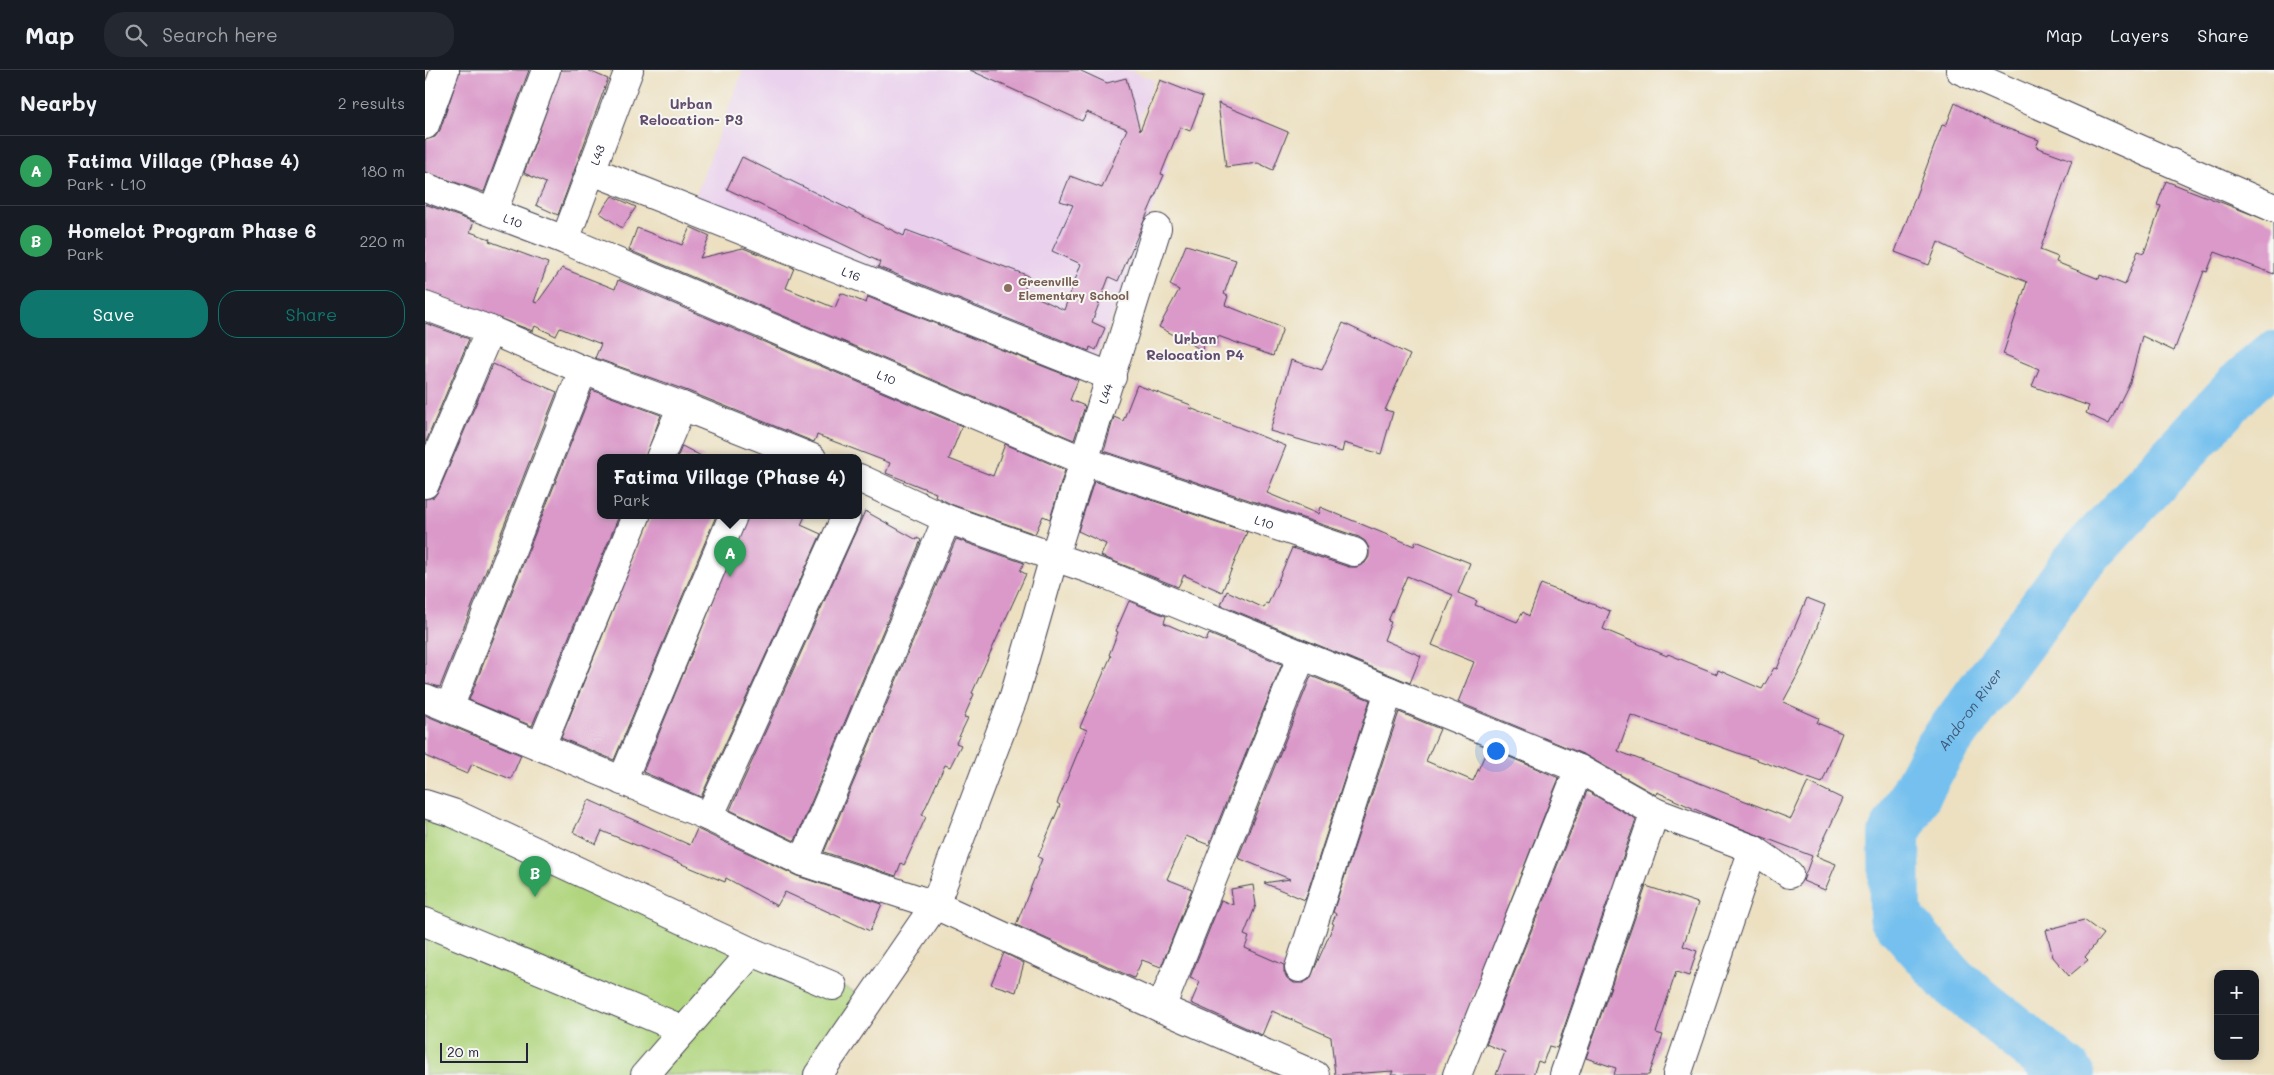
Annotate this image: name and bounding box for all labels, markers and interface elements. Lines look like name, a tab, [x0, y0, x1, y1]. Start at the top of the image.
search box	[104, 12, 454, 57]
text: Map	[25, 19, 74, 50]
icon: search	[122, 21, 150, 49]
text: Search here	[162, 22, 278, 47]
text: Map	[2046, 23, 2082, 47]
text: Layers	[2110, 23, 2169, 47]
text: Share	[2197, 23, 2249, 47]
text: Nearby	[20, 89, 97, 116]
text: 2 results	[338, 92, 405, 113]
district label: Urban Relocation- P3	[639, 94, 743, 129]
street label: L43	[586, 142, 608, 167]
text: Fatima Village (Phase 4)	[67, 148, 300, 173]
text: A	[30, 160, 42, 181]
text: 180 m	[360, 160, 405, 181]
text: Park · L10	[67, 173, 146, 194]
street label: L10	[501, 209, 525, 231]
text: Homelot Program Phase 6	[67, 218, 316, 243]
text: B	[31, 230, 41, 251]
text: 220 m	[359, 230, 405, 251]
text: Park	[67, 243, 103, 264]
street label: L16	[839, 263, 863, 285]
place label: Greenville Elementary School	[1018, 273, 1129, 303]
marker: Greenville Elementary School	[1002, 282, 1014, 294]
button: Save	[20, 290, 208, 338]
button: Share	[218, 290, 405, 338]
district label: Urban Relocation P4	[1146, 329, 1244, 364]
street label: L10	[874, 366, 899, 388]
street label: L44	[1095, 381, 1116, 406]
popup	[597, 454, 862, 519]
text: Fatima Village (Phase 4)	[613, 464, 846, 489]
text: Park	[613, 489, 650, 510]
street label: L10	[1253, 511, 1276, 533]
pin: A	[714, 536, 746, 577]
water label: Ando-on River	[1933, 664, 2006, 754]
your location	[1483, 738, 1509, 764]
pin: B	[519, 856, 551, 897]
map controls	[2214, 970, 2259, 1060]
button: +	[2214, 970, 2259, 1015]
button: −	[2214, 1015, 2259, 1060]
scale bar	[440, 1040, 527, 1063]
text: 20 m	[447, 1042, 479, 1061]

